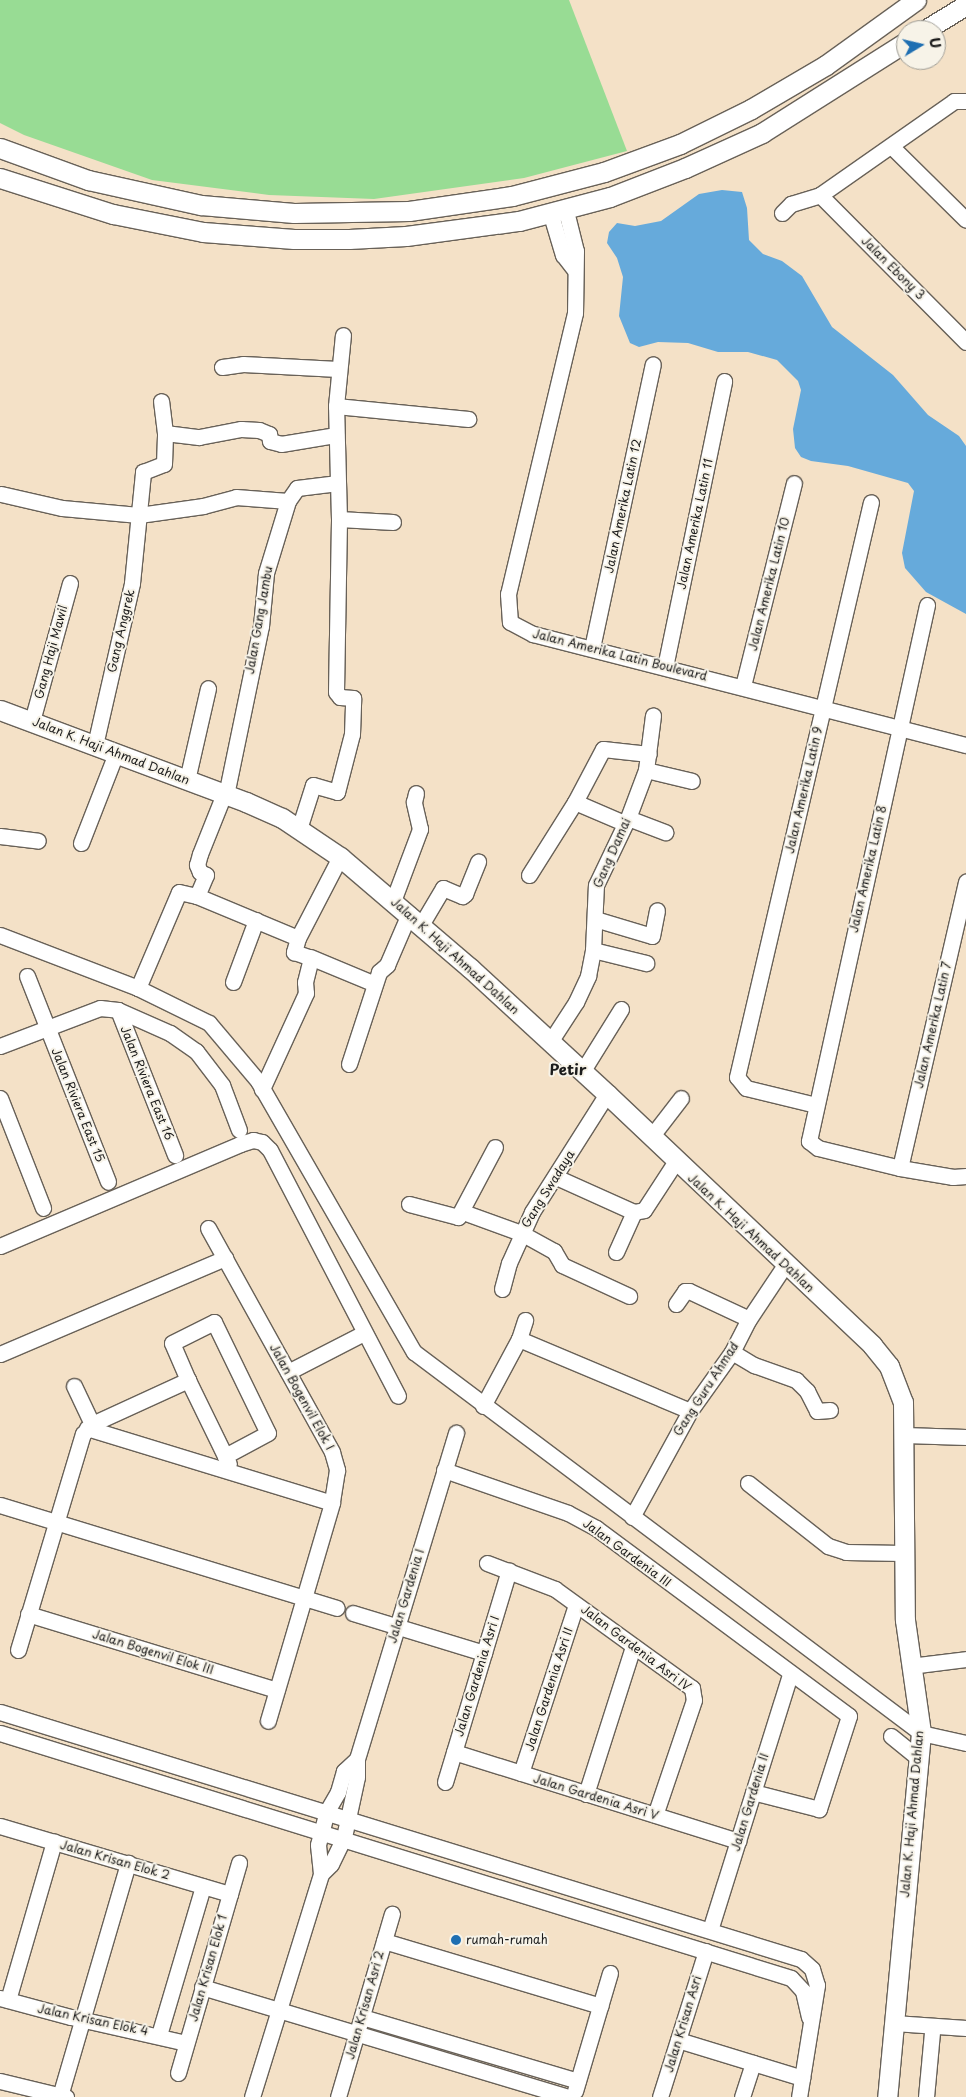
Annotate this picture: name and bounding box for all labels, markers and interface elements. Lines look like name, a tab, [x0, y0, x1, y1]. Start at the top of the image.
north arrow	[896, 20, 946, 70]
text: U	[924, 36, 947, 50]
street label: Jalan Ebony 3	[859, 234, 927, 302]
street label: Jalan Amerika Latin 12	[602, 437, 644, 575]
street label: Jalan Amerika Latin 11	[674, 457, 716, 591]
street label: Jalan Amerika Latin 10	[745, 516, 793, 652]
street label: Jalan Gang Jambu	[242, 564, 276, 676]
street label: Gang Anggrek	[104, 588, 138, 674]
street label: Gang Haji Mawil	[31, 603, 71, 701]
street label: Jalan Amerika Latin Boulevard	[531, 626, 709, 684]
street label: Jalan K. Haji Ahmad Dahlan	[30, 714, 192, 788]
street label: Jalan Amerika Latin 9	[782, 725, 826, 855]
street label: Jalan Amerika Latin 8	[846, 804, 890, 934]
street label: Gang Damai	[590, 816, 634, 890]
street label: Jalan K. Haji Ahmad Dahlan	[388, 894, 522, 1018]
street label: Jalan Amerika Latin 7	[911, 960, 955, 1090]
street label: Jalan Riviera East 16	[117, 1023, 177, 1143]
street label: Jalan Riviera East 15	[48, 1045, 108, 1165]
district label: Petir	[550, 1060, 586, 1078]
street label: Gang Swadaya	[518, 1148, 578, 1230]
street label: Jalan K. Haji Ahmad Dahlan	[685, 1170, 817, 1296]
street label: Gang Guru Ahmad	[670, 1339, 742, 1439]
street label: Jalan Bogenvil Elok I	[266, 1341, 338, 1453]
street label: Jalan Gardenia III	[581, 1517, 673, 1589]
street label: Jalan Gardenia I	[385, 1547, 427, 1645]
street label: Jalan Gardenia Asri IV	[579, 1602, 693, 1694]
street label: Jalan Gardenia Asri I	[452, 1614, 502, 1738]
street label: Jalan Bogenvil Elok III	[90, 1626, 216, 1678]
street label: Jalan Gardenia Asri II	[522, 1626, 576, 1752]
street label: Jalan K. Haji Ahmad Dahlan	[898, 1730, 926, 1898]
street label: Jalan Gardenia II	[728, 1752, 772, 1852]
street label: Jalan Gardenia Asri V	[532, 1771, 660, 1823]
street label: Jalan Krisan Elok 2	[58, 1837, 172, 1883]
street label: Jalan Krisan Elok 1	[186, 1912, 230, 2024]
place label: rumah-rumah	[466, 1933, 548, 1947]
marker: rumah-rumah	[450, 1934, 462, 1946]
street label: Jalan Krisan Asri 2	[342, 1949, 388, 2061]
street label: Jalan Krisan Asri	[661, 1974, 705, 2074]
street label: Jalan Krisan Elok 4	[36, 2001, 150, 2039]

